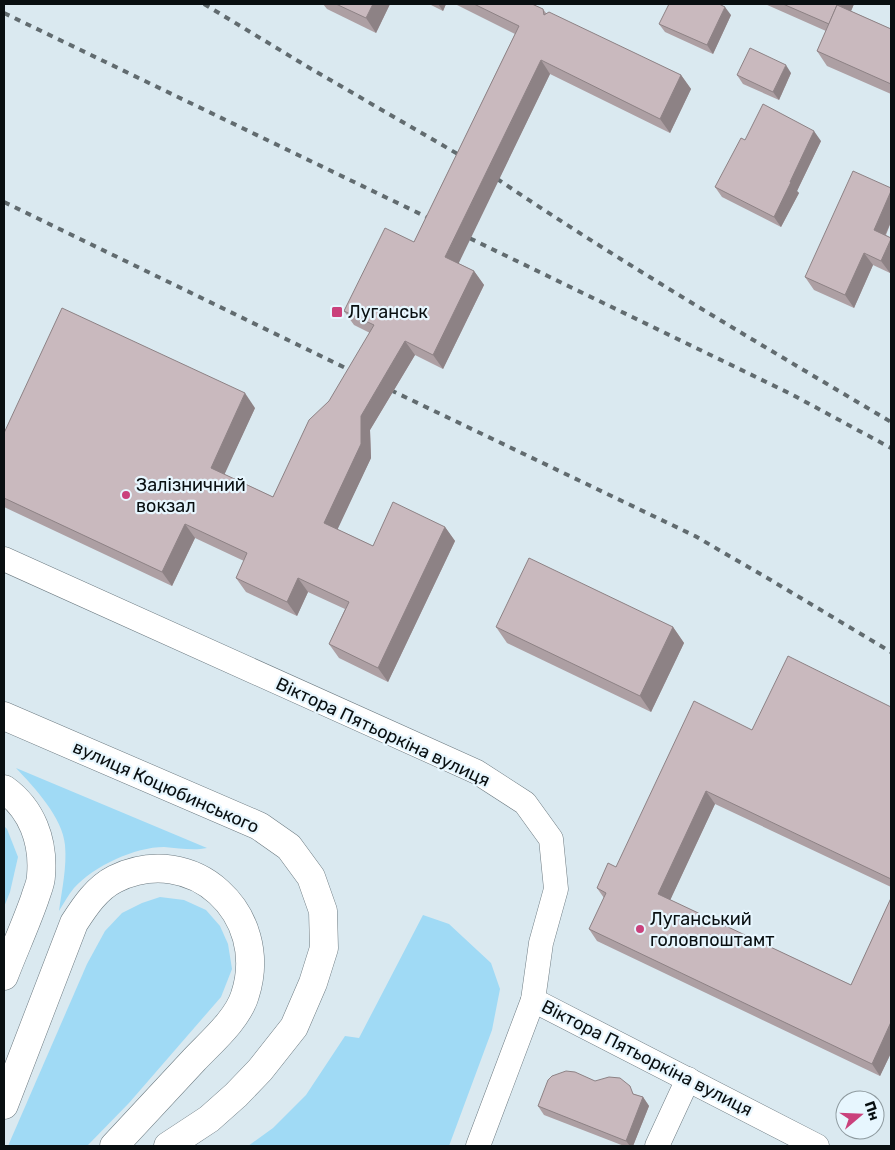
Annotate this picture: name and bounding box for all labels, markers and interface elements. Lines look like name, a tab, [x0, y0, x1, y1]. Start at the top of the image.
place label: Луганськ	[348, 301, 428, 323]
marker: Луганськ	[330, 305, 344, 319]
place label: Залізничний вокзал	[136, 474, 246, 517]
marker: Залізничний вокзал	[120, 489, 132, 501]
street label: Віктора Пятьоркіна вулиця	[272, 673, 494, 791]
street label: вулиця Коцюбинського	[69, 736, 263, 838]
place label: Луганський головпоштамт	[650, 908, 774, 951]
marker: Луганський головпоштамт	[634, 923, 646, 935]
street label: Віктора Пятьоркіна вулиця	[538, 995, 756, 1121]
north arrow	[835, 1090, 885, 1140]
text: Пн	[861, 1099, 883, 1123]

